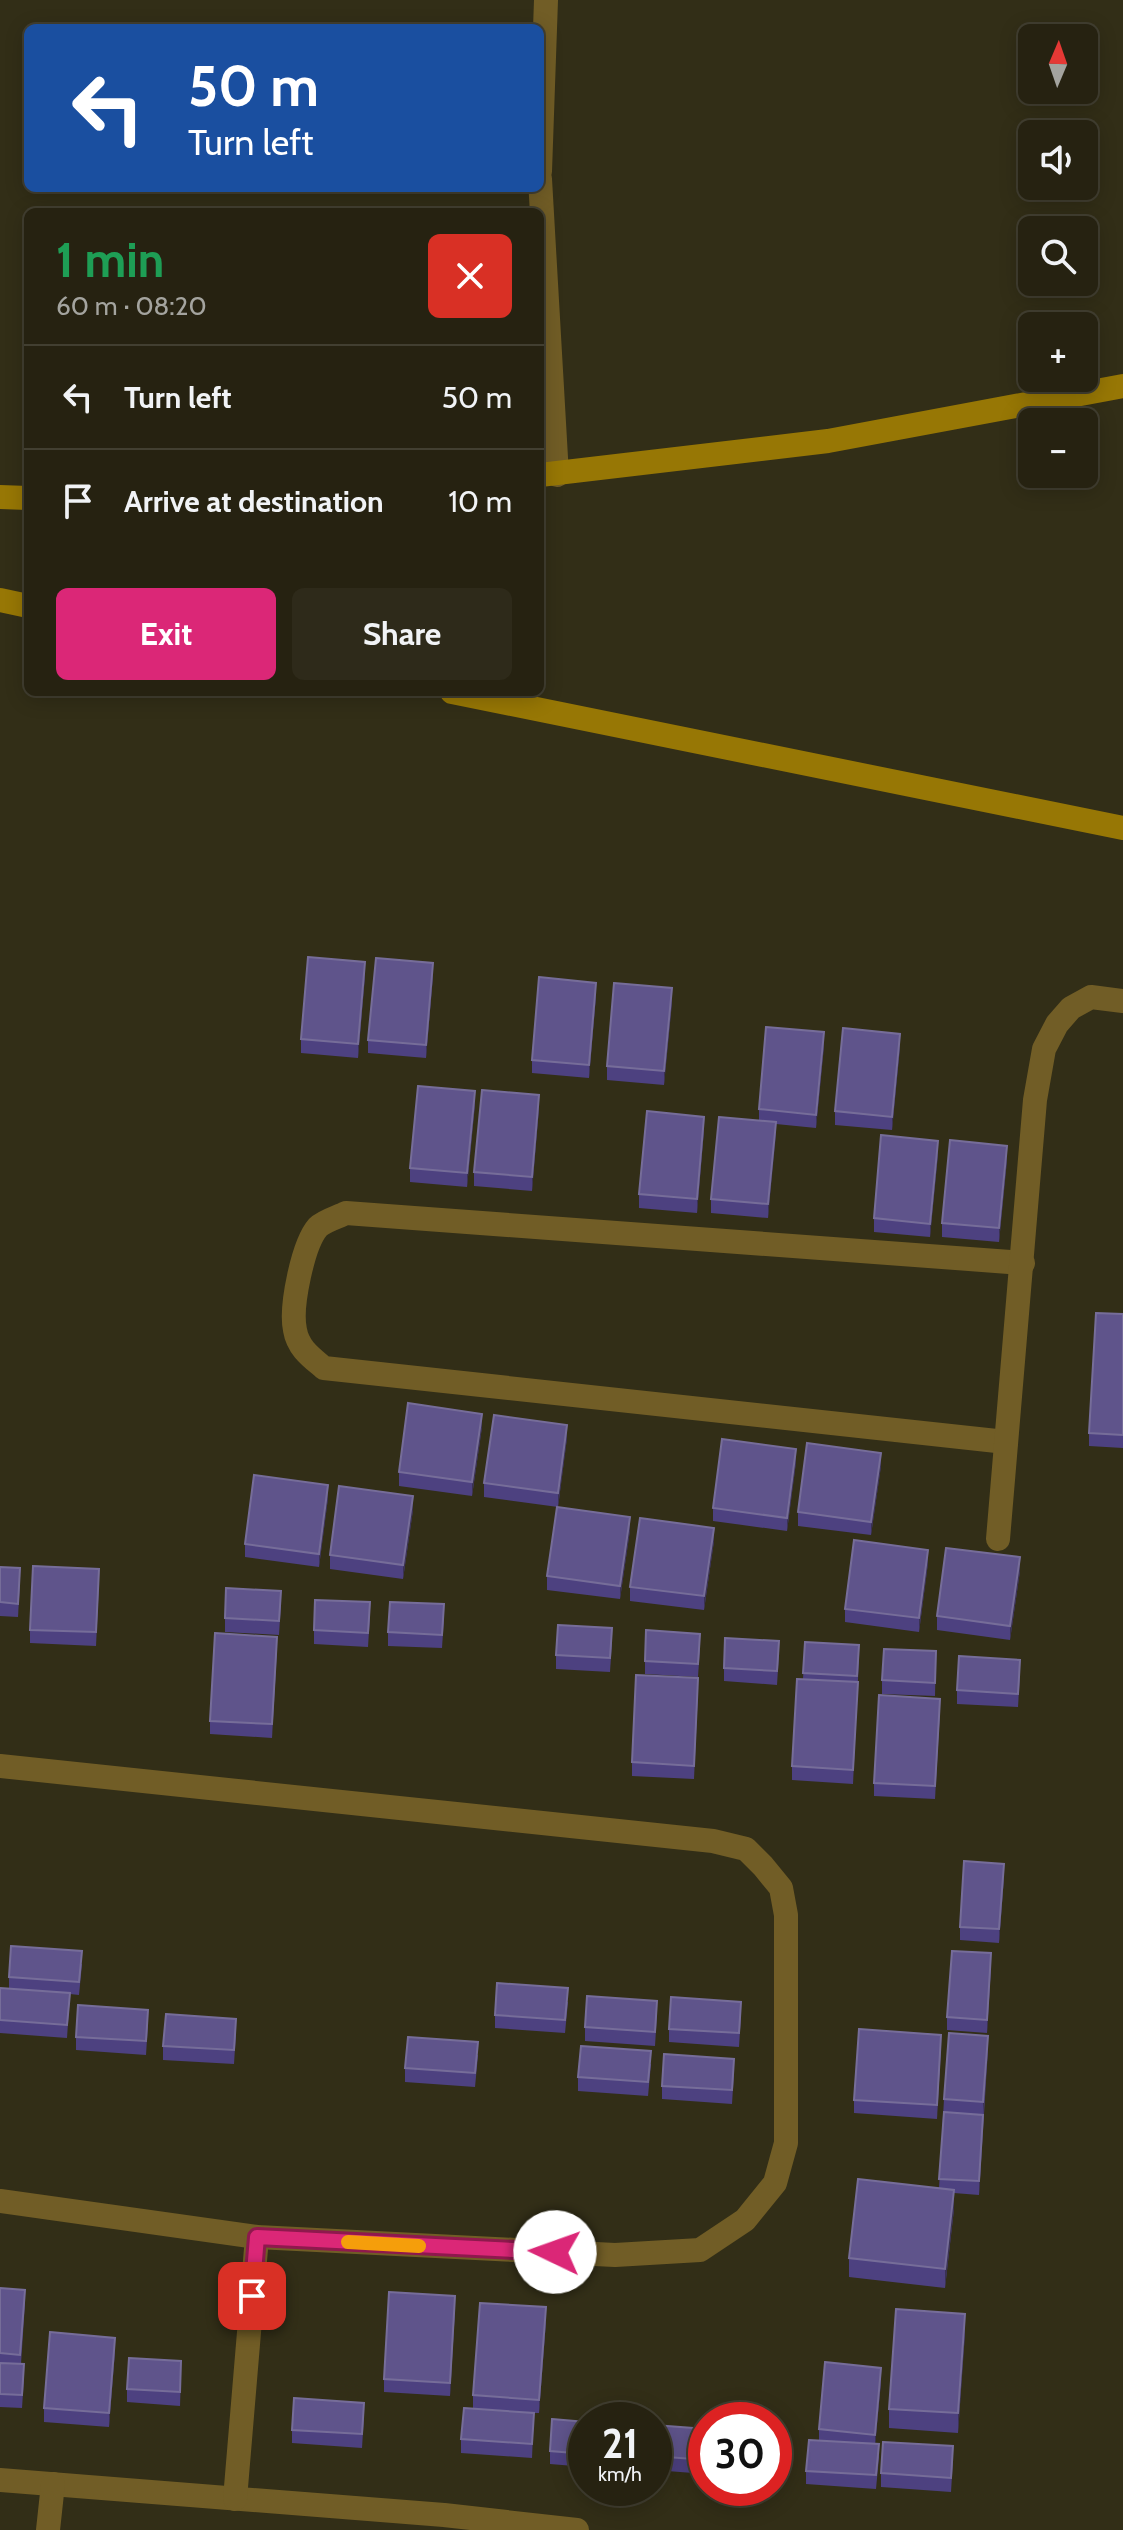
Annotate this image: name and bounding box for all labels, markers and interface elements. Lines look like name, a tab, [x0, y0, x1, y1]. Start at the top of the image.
north arrow	[1018, 24, 1098, 104]
map controls	[1018, 24, 1098, 488]
text: 50 m	[188, 52, 319, 120]
icon: left	[56, 56, 160, 160]
text: Turn left	[188, 120, 313, 164]
button: sound	[1018, 120, 1098, 200]
button: search	[1018, 216, 1098, 296]
text: 1 min	[56, 231, 164, 289]
button: close	[428, 234, 512, 318]
text: 60 m · 08:20	[56, 290, 207, 322]
button: +	[1018, 312, 1098, 392]
icon: left	[56, 375, 100, 419]
text: Turn left	[124, 379, 232, 416]
text: 50 m	[442, 379, 512, 416]
button: −	[1018, 408, 1098, 488]
icon: arrive	[56, 479, 100, 523]
text: Arrive at destination	[124, 483, 384, 520]
text: 10 m	[448, 483, 512, 520]
button: Exit	[56, 588, 276, 680]
button: Share	[292, 588, 512, 680]
position arrow	[513, 2210, 597, 2294]
pin	[218, 2262, 286, 2330]
icon: arrive	[230, 2274, 274, 2318]
speed limit sign: 30	[688, 2402, 792, 2506]
text: 21	[602, 2419, 638, 2468]
text: km/h	[598, 2462, 642, 2486]

